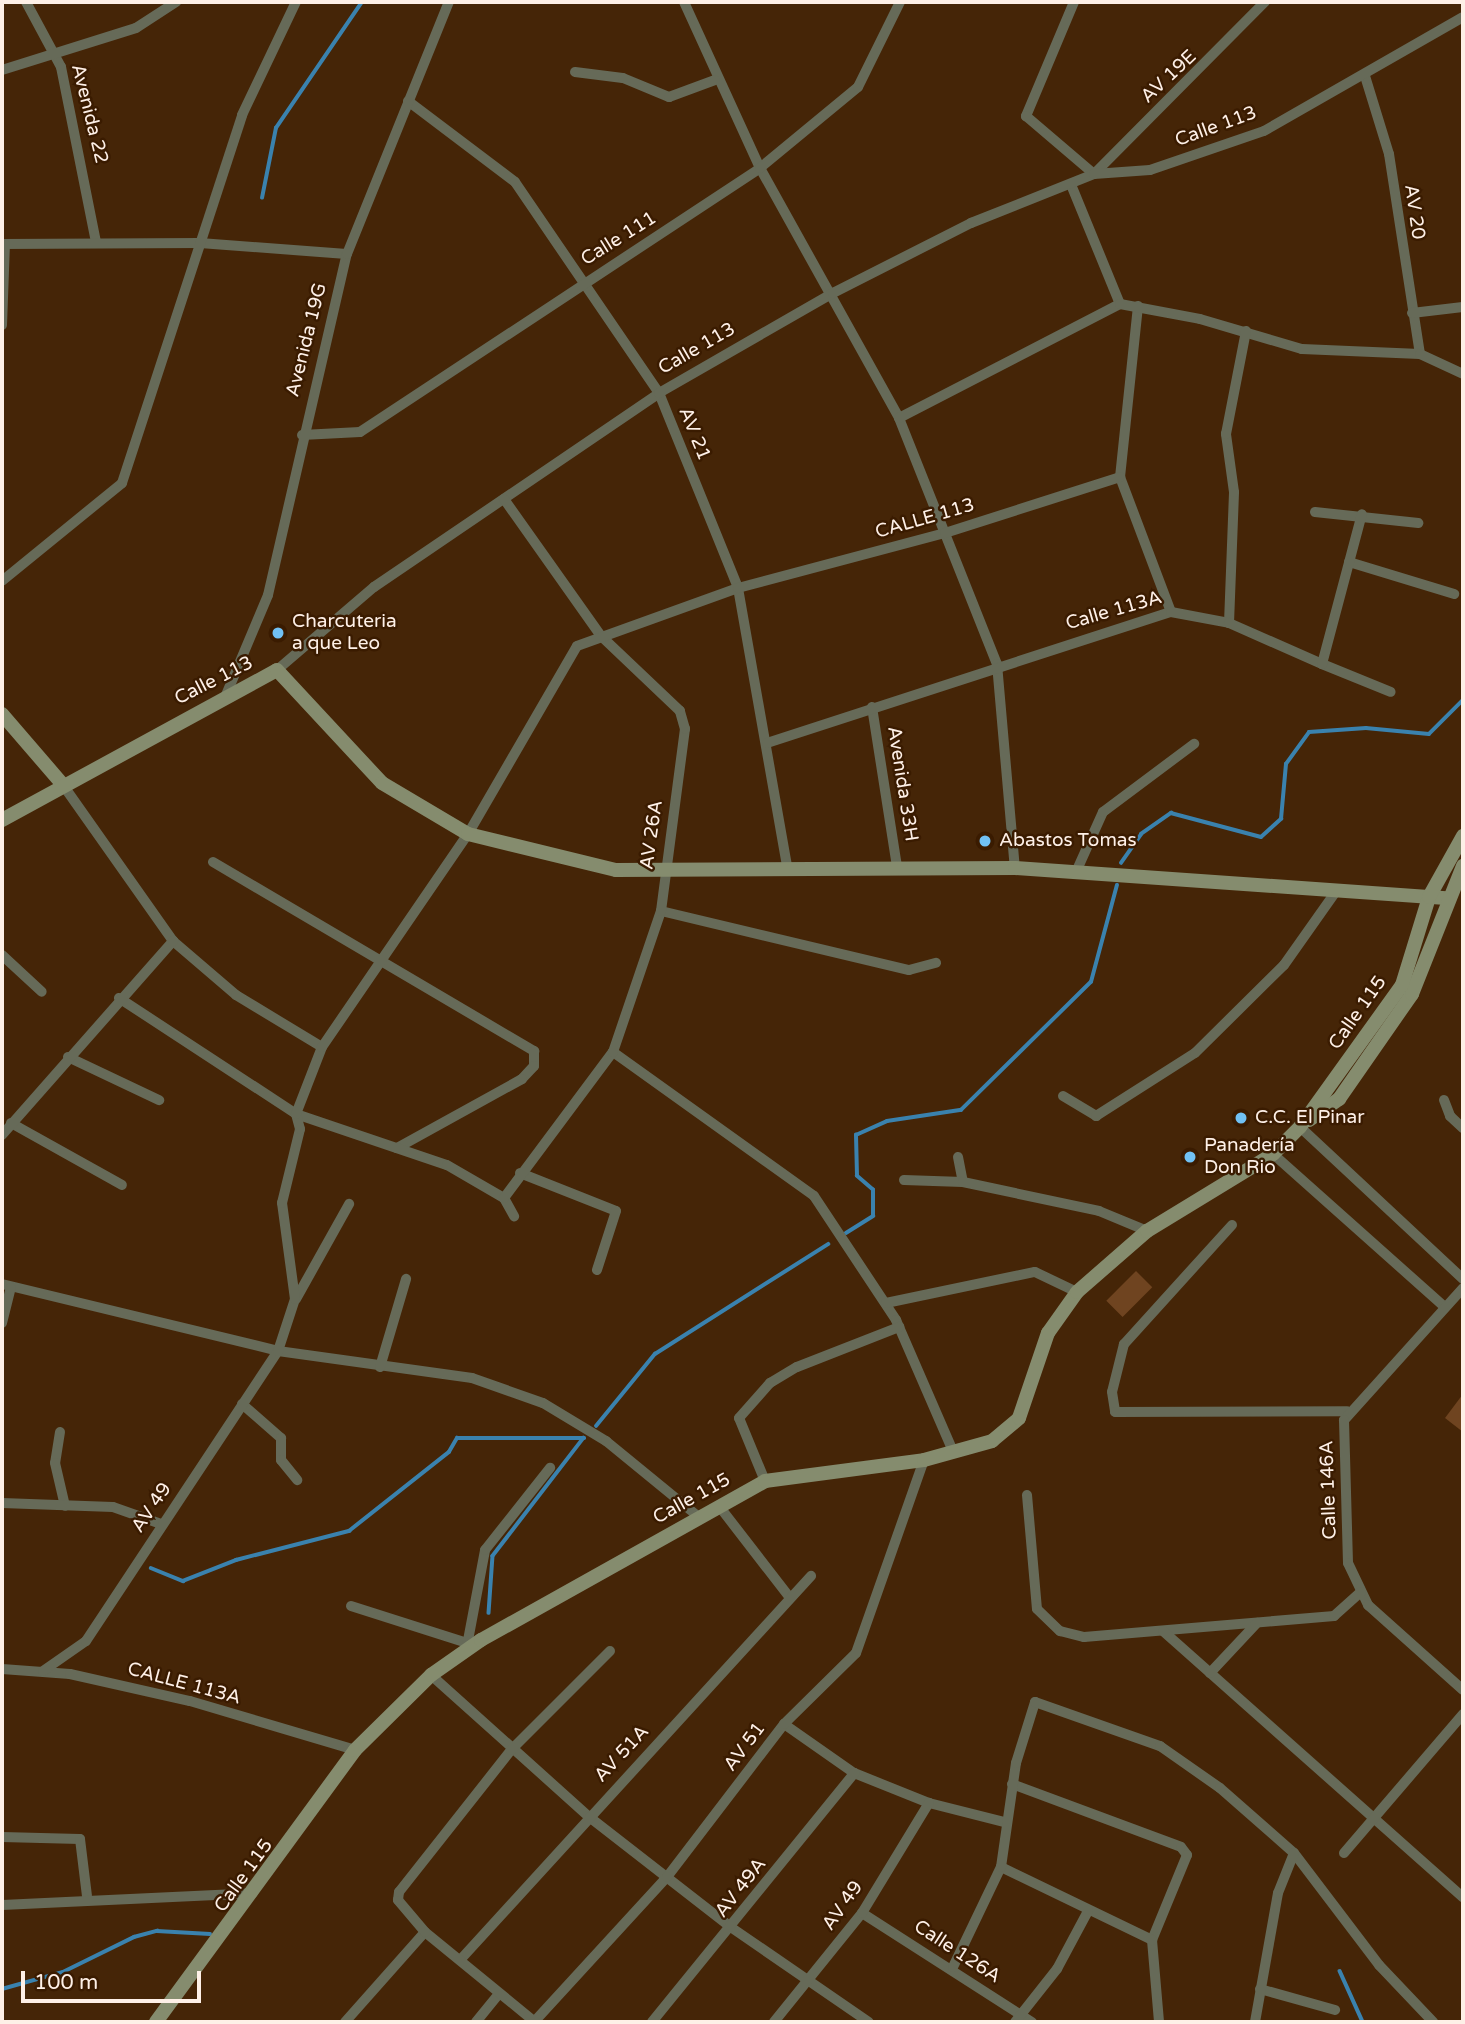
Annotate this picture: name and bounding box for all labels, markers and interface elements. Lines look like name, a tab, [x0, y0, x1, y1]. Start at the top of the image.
street label: AV 19E	[1137, 46, 1201, 108]
street label: Avenida 22	[66, 62, 112, 166]
street label: Calle 113	[1172, 102, 1260, 152]
street label: AV 20	[1399, 183, 1429, 241]
street label: Calle 111	[577, 207, 661, 271]
street label: Avenida 19G	[282, 281, 332, 399]
street label: Calle 113	[655, 318, 739, 380]
street label: AV 21	[673, 404, 715, 464]
street label: CALLE 113	[873, 494, 977, 544]
street label: Calle 113A	[1063, 586, 1165, 636]
place label: Charcuteria a que Leo	[292, 611, 397, 655]
marker: Charcuteria a que Leo	[270, 625, 286, 641]
street label: Calle 113	[171, 652, 257, 710]
street label: Avenida 33H	[882, 725, 922, 843]
street label: AV 26A	[636, 799, 668, 871]
place label: Abastos Tomas	[999, 830, 1137, 852]
marker: Abastos Tomas	[977, 833, 993, 849]
street label: Calle 115	[1324, 972, 1392, 1054]
place label: C.C. El Pinar	[1255, 1107, 1364, 1129]
marker: C.C. El Pinar	[1233, 1110, 1249, 1126]
place label: Panadería Don Rio	[1204, 1135, 1295, 1179]
marker: Panadería Don Rio	[1182, 1149, 1198, 1165]
street label: Calle 146A	[1316, 1440, 1342, 1540]
street label: Calle 115	[649, 1468, 735, 1530]
street label: AV 49	[127, 1479, 177, 1537]
street label: CALLE 113A	[125, 1658, 243, 1710]
street label: AV 51	[719, 1718, 771, 1776]
street label: AV 51A	[590, 1721, 654, 1787]
street label: Calle 115	[210, 1835, 278, 1917]
street label: AV 49A	[711, 1854, 771, 1922]
street label: AV 49	[818, 1877, 868, 1935]
street label: Calle 126A	[909, 1915, 1005, 1989]
scale bar	[24, 1958, 205, 2002]
text: 100 m	[34, 1970, 98, 1995]

